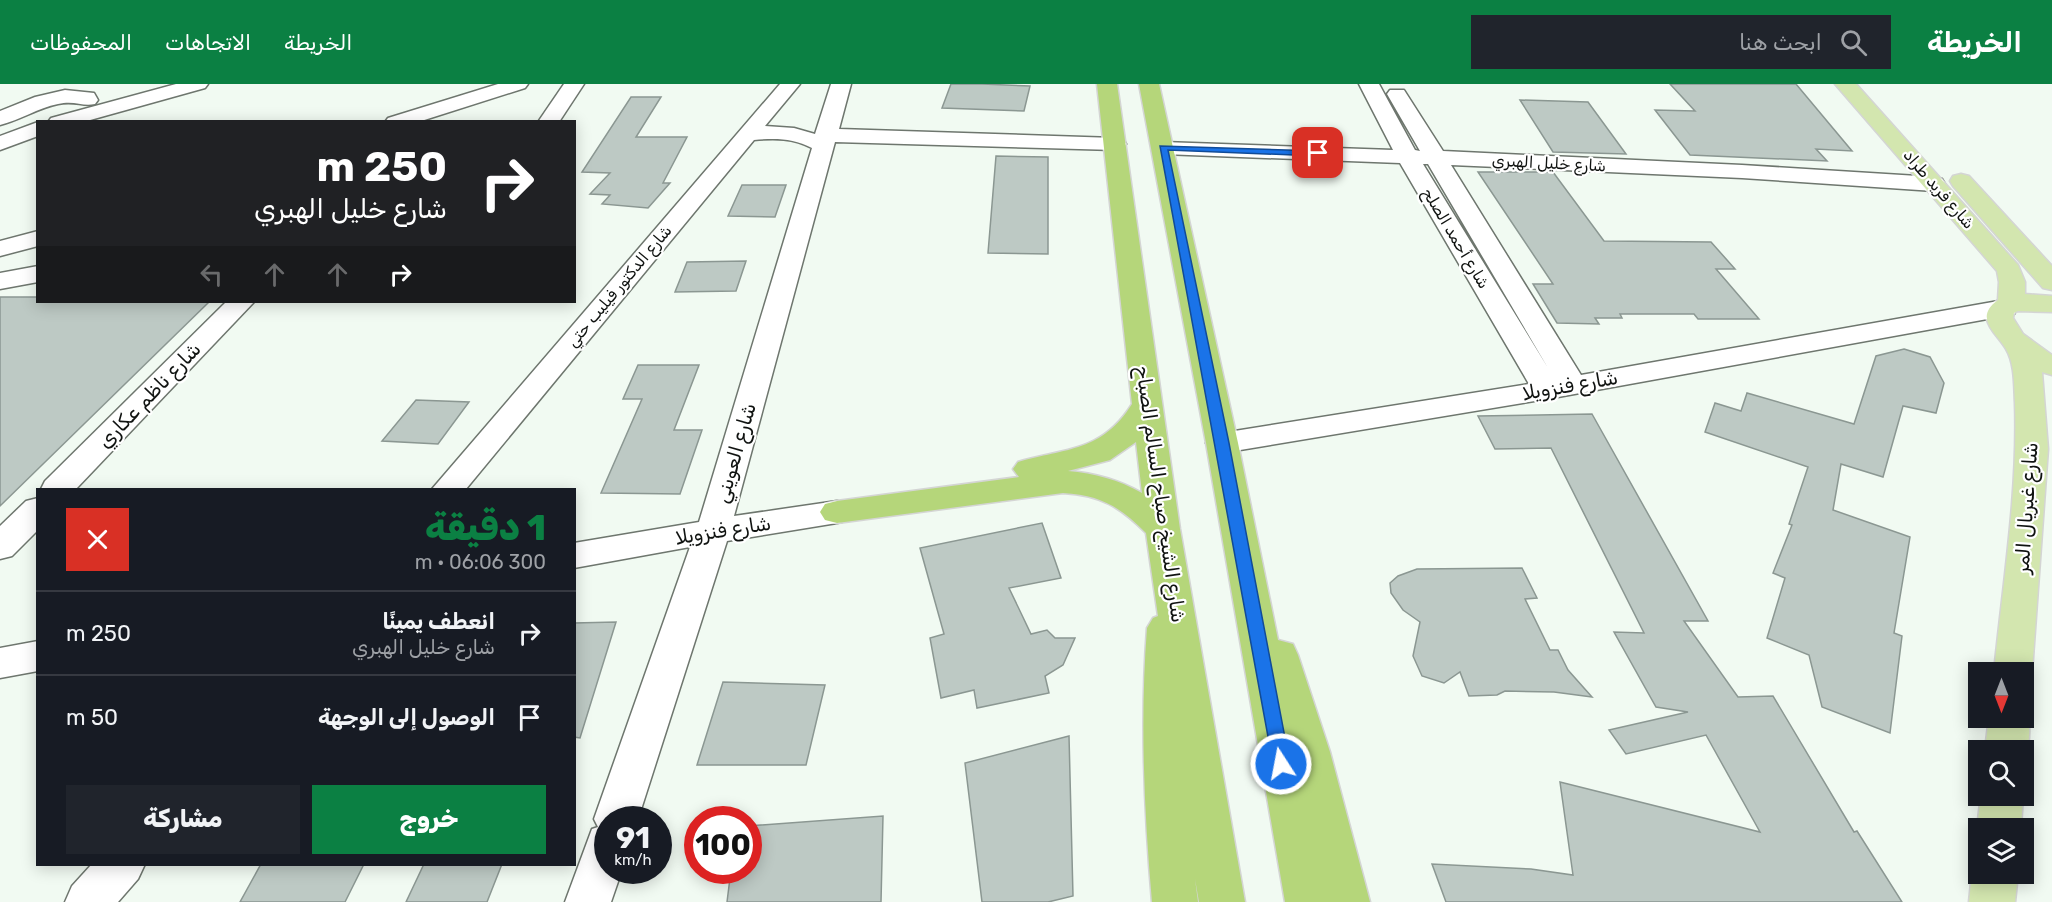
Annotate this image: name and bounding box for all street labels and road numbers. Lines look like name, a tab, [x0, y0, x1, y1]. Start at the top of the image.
street label: شارع فريد طراد	[1898, 145, 1979, 234]
street label: شارع خليل الهبري	[1491, 151, 1607, 177]
street label: شارع أحمد الصلح	[1417, 184, 1494, 293]
street label: شارع الدكتور فيليب حتي	[562, 221, 678, 353]
street label: شارع ناظم عكاري	[92, 337, 207, 454]
street label: شارع الشيخ صباح السالم الصباح	[1129, 364, 1191, 624]
street label: شارع فنزويلا	[1520, 365, 1620, 407]
street label: شارع العويني	[709, 400, 764, 507]
street label: شارع غبريال المر	[2009, 441, 2045, 576]
street label: شارع فنزويلا	[673, 511, 773, 551]

